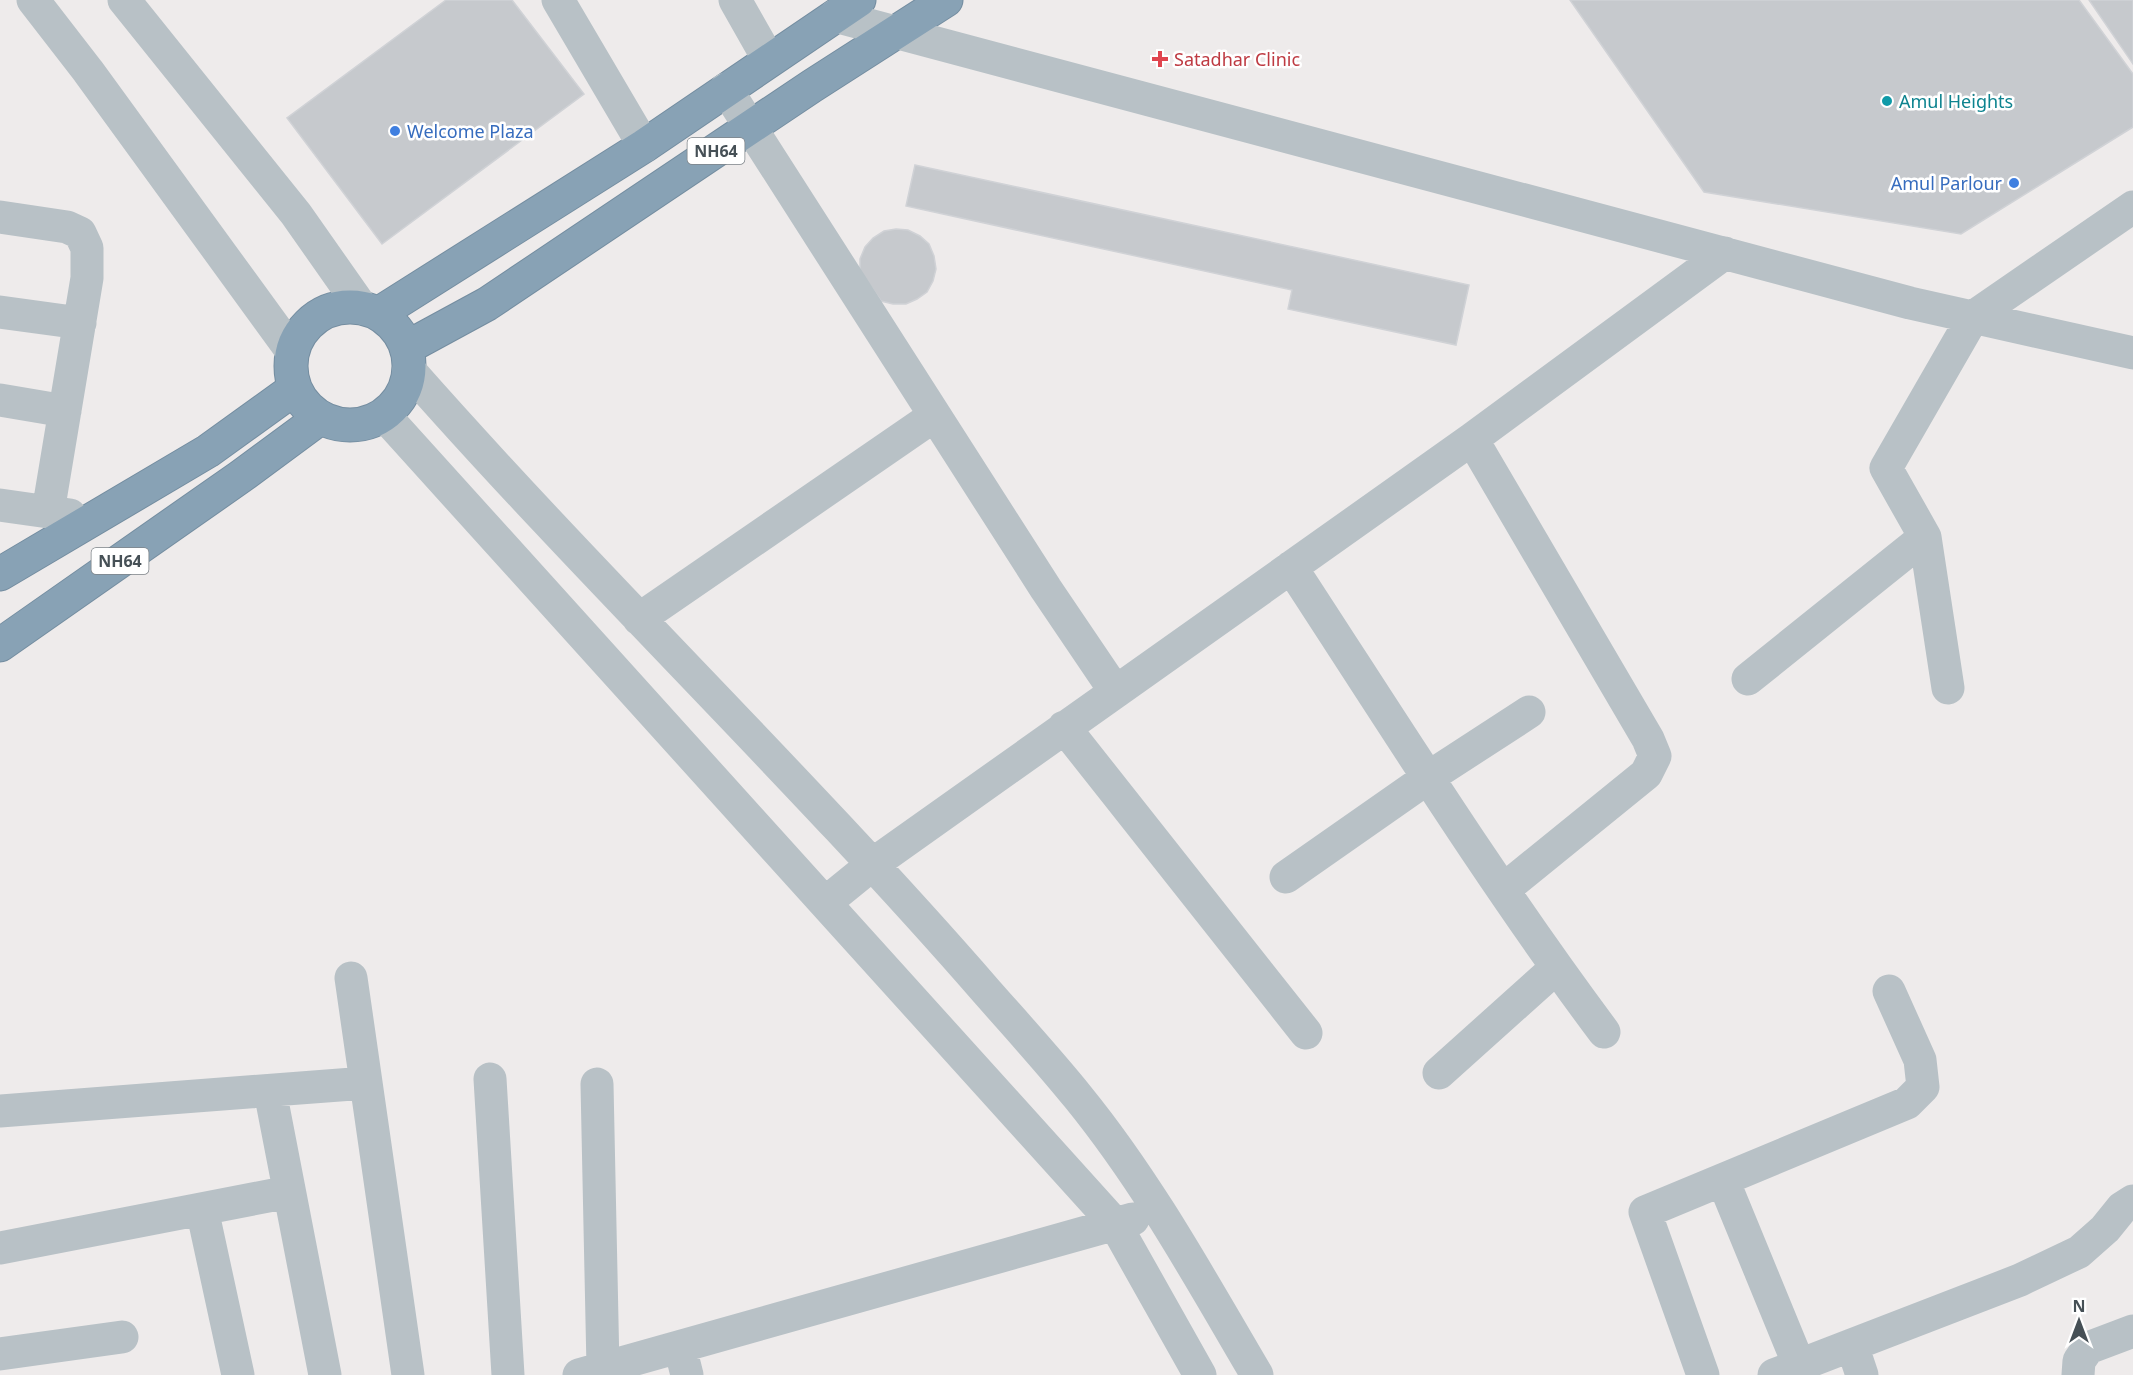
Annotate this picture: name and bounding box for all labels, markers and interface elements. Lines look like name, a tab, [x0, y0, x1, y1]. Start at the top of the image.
place label: Satadhar Clinic	[1174, 47, 1300, 71]
marker: Satadhar Clinic	[1151, 50, 1169, 68]
place label: Amul Heights	[1899, 89, 2013, 113]
marker: Amul Heights	[1880, 94, 1894, 108]
place label: Welcome Plaza	[407, 119, 534, 143]
marker: Welcome Plaza	[388, 124, 402, 138]
road number: NH64	[688, 138, 744, 164]
place label: Amul Parlour	[1891, 171, 2003, 195]
marker: Amul Parlour	[2007, 176, 2021, 190]
road number: NH64	[92, 548, 148, 574]
north arrow	[2049, 1291, 2109, 1351]
text: N	[2072, 1295, 2086, 1317]

